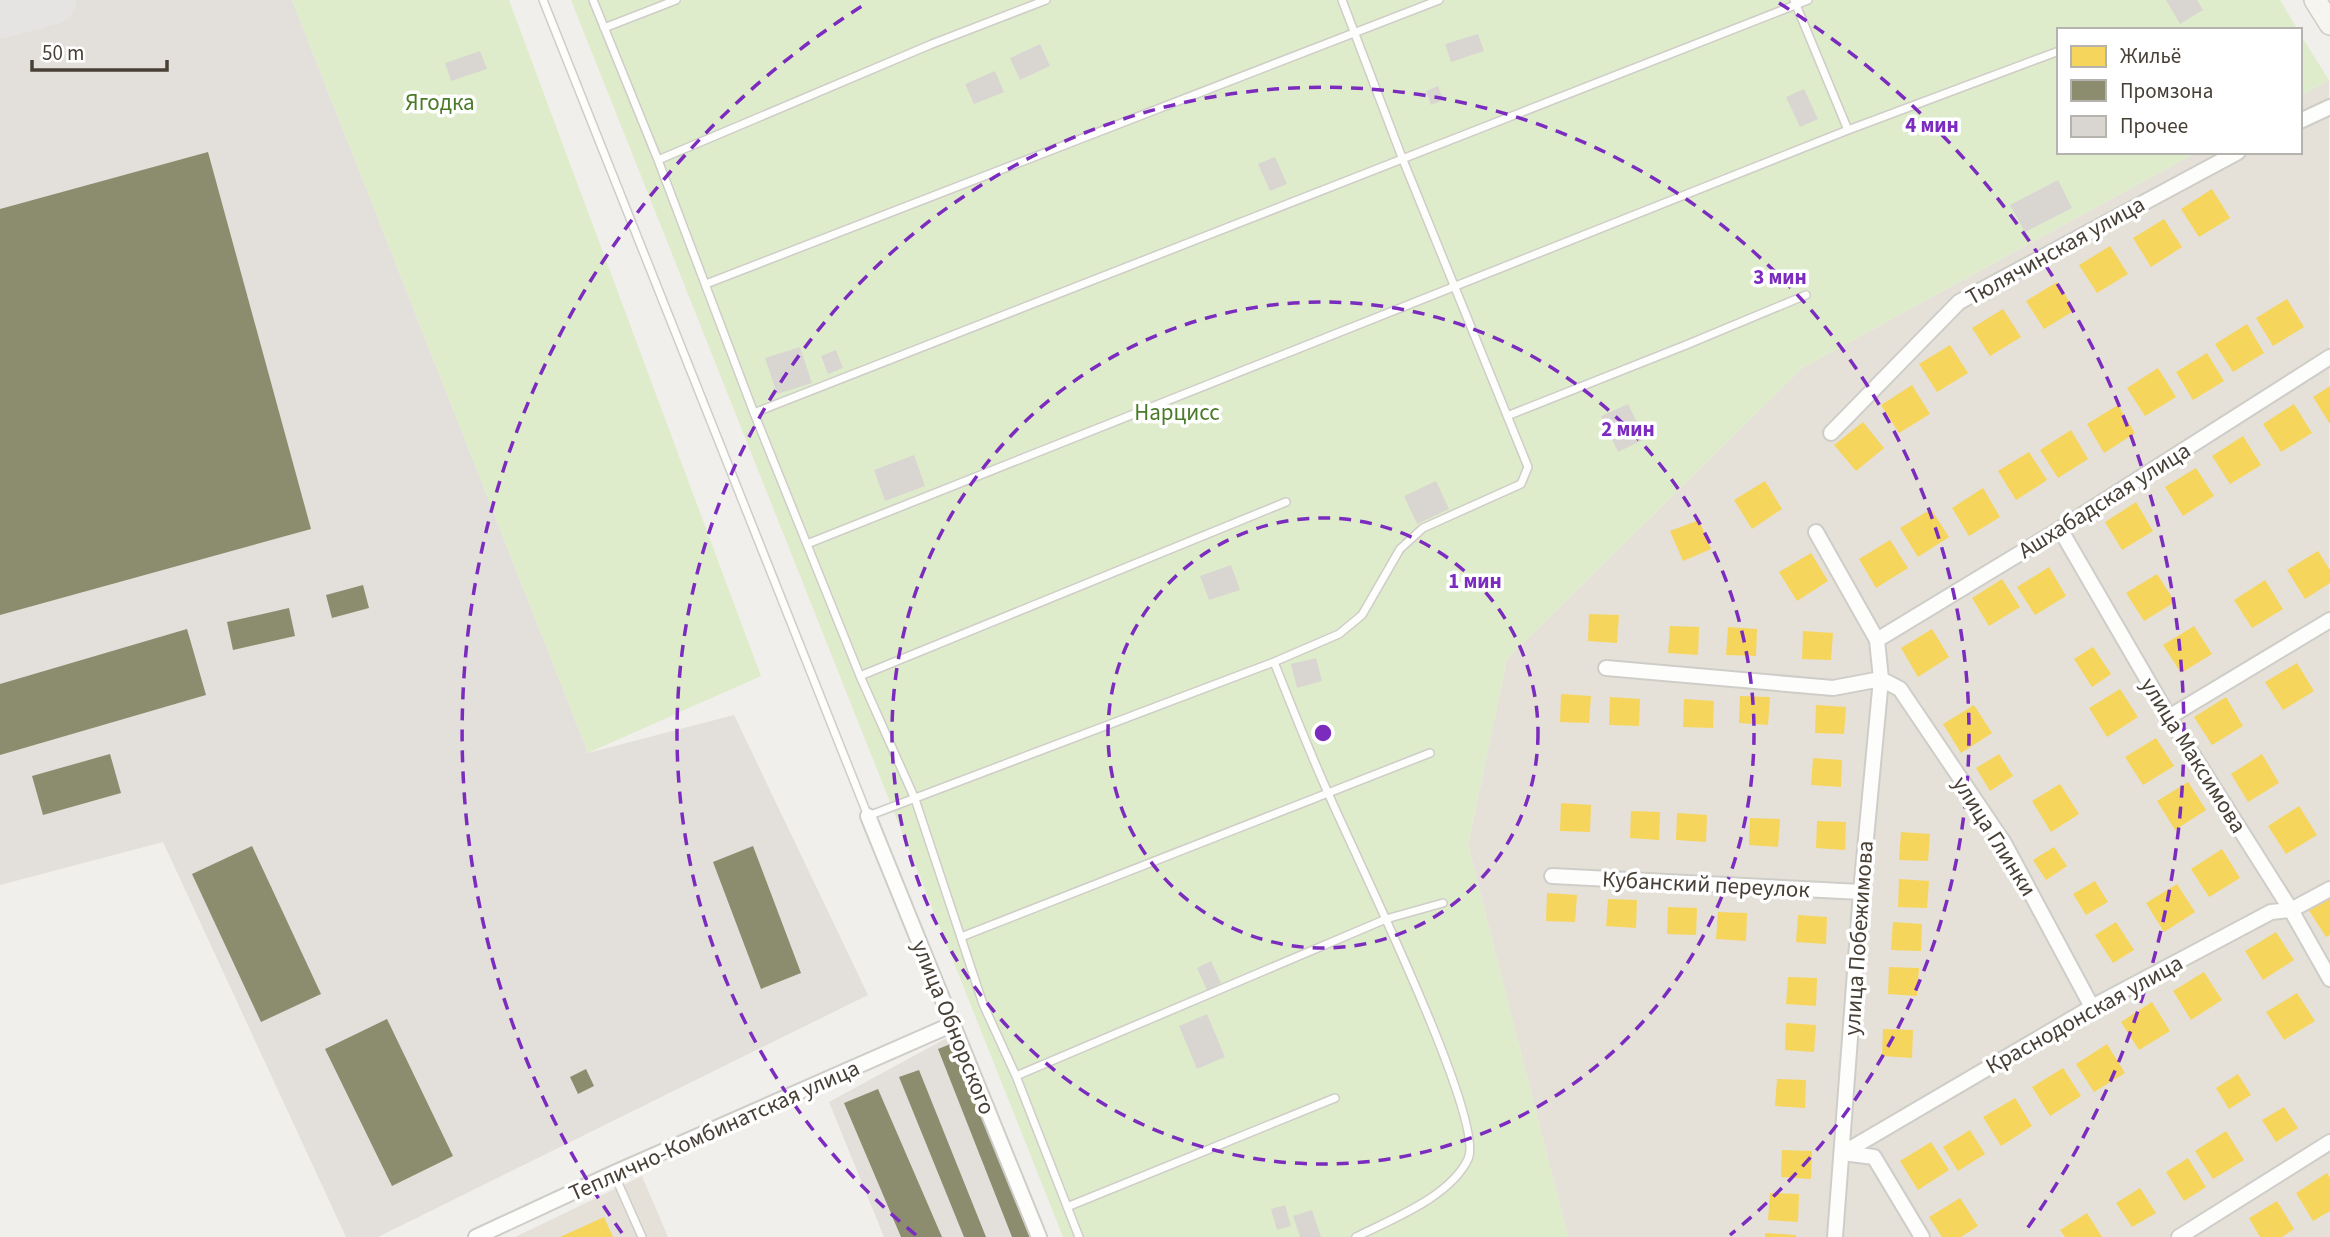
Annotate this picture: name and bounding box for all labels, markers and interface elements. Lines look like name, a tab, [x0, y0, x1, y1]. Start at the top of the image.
scale bar	[32, 28, 166, 72]
legend	[2057, 28, 2302, 154]
text: 50 m	[42, 38, 84, 68]
text: Жильё	[2120, 41, 2181, 71]
text: Промзона	[2120, 76, 2213, 106]
park label: Ягодка	[405, 86, 475, 119]
text: 4 мин	[1905, 110, 1959, 140]
text: Прочее	[2120, 111, 2188, 141]
street label: Тюлячинская улица	[1960, 188, 2151, 313]
text: 3 мин	[1753, 262, 1807, 292]
park label: Нарцисс	[1134, 396, 1220, 429]
text: 2 мин	[1601, 414, 1655, 444]
street label: Ашхабадская улица	[2012, 434, 2197, 567]
text: 1 мин	[1448, 566, 1502, 596]
street label: улица Максимова	[2132, 671, 2255, 839]
centre of rings	[1311, 721, 1335, 745]
street label: улица Глинки	[1944, 770, 2045, 903]
street label: улица Побежимова	[1835, 840, 1882, 1037]
street label: Кубанский переулок	[1601, 863, 1811, 906]
street label: улица Обнорского	[903, 935, 1004, 1119]
street label: Краснодонская улица	[1980, 946, 2189, 1082]
street label: Теплично-Комбинатская улица	[564, 1051, 865, 1210]

